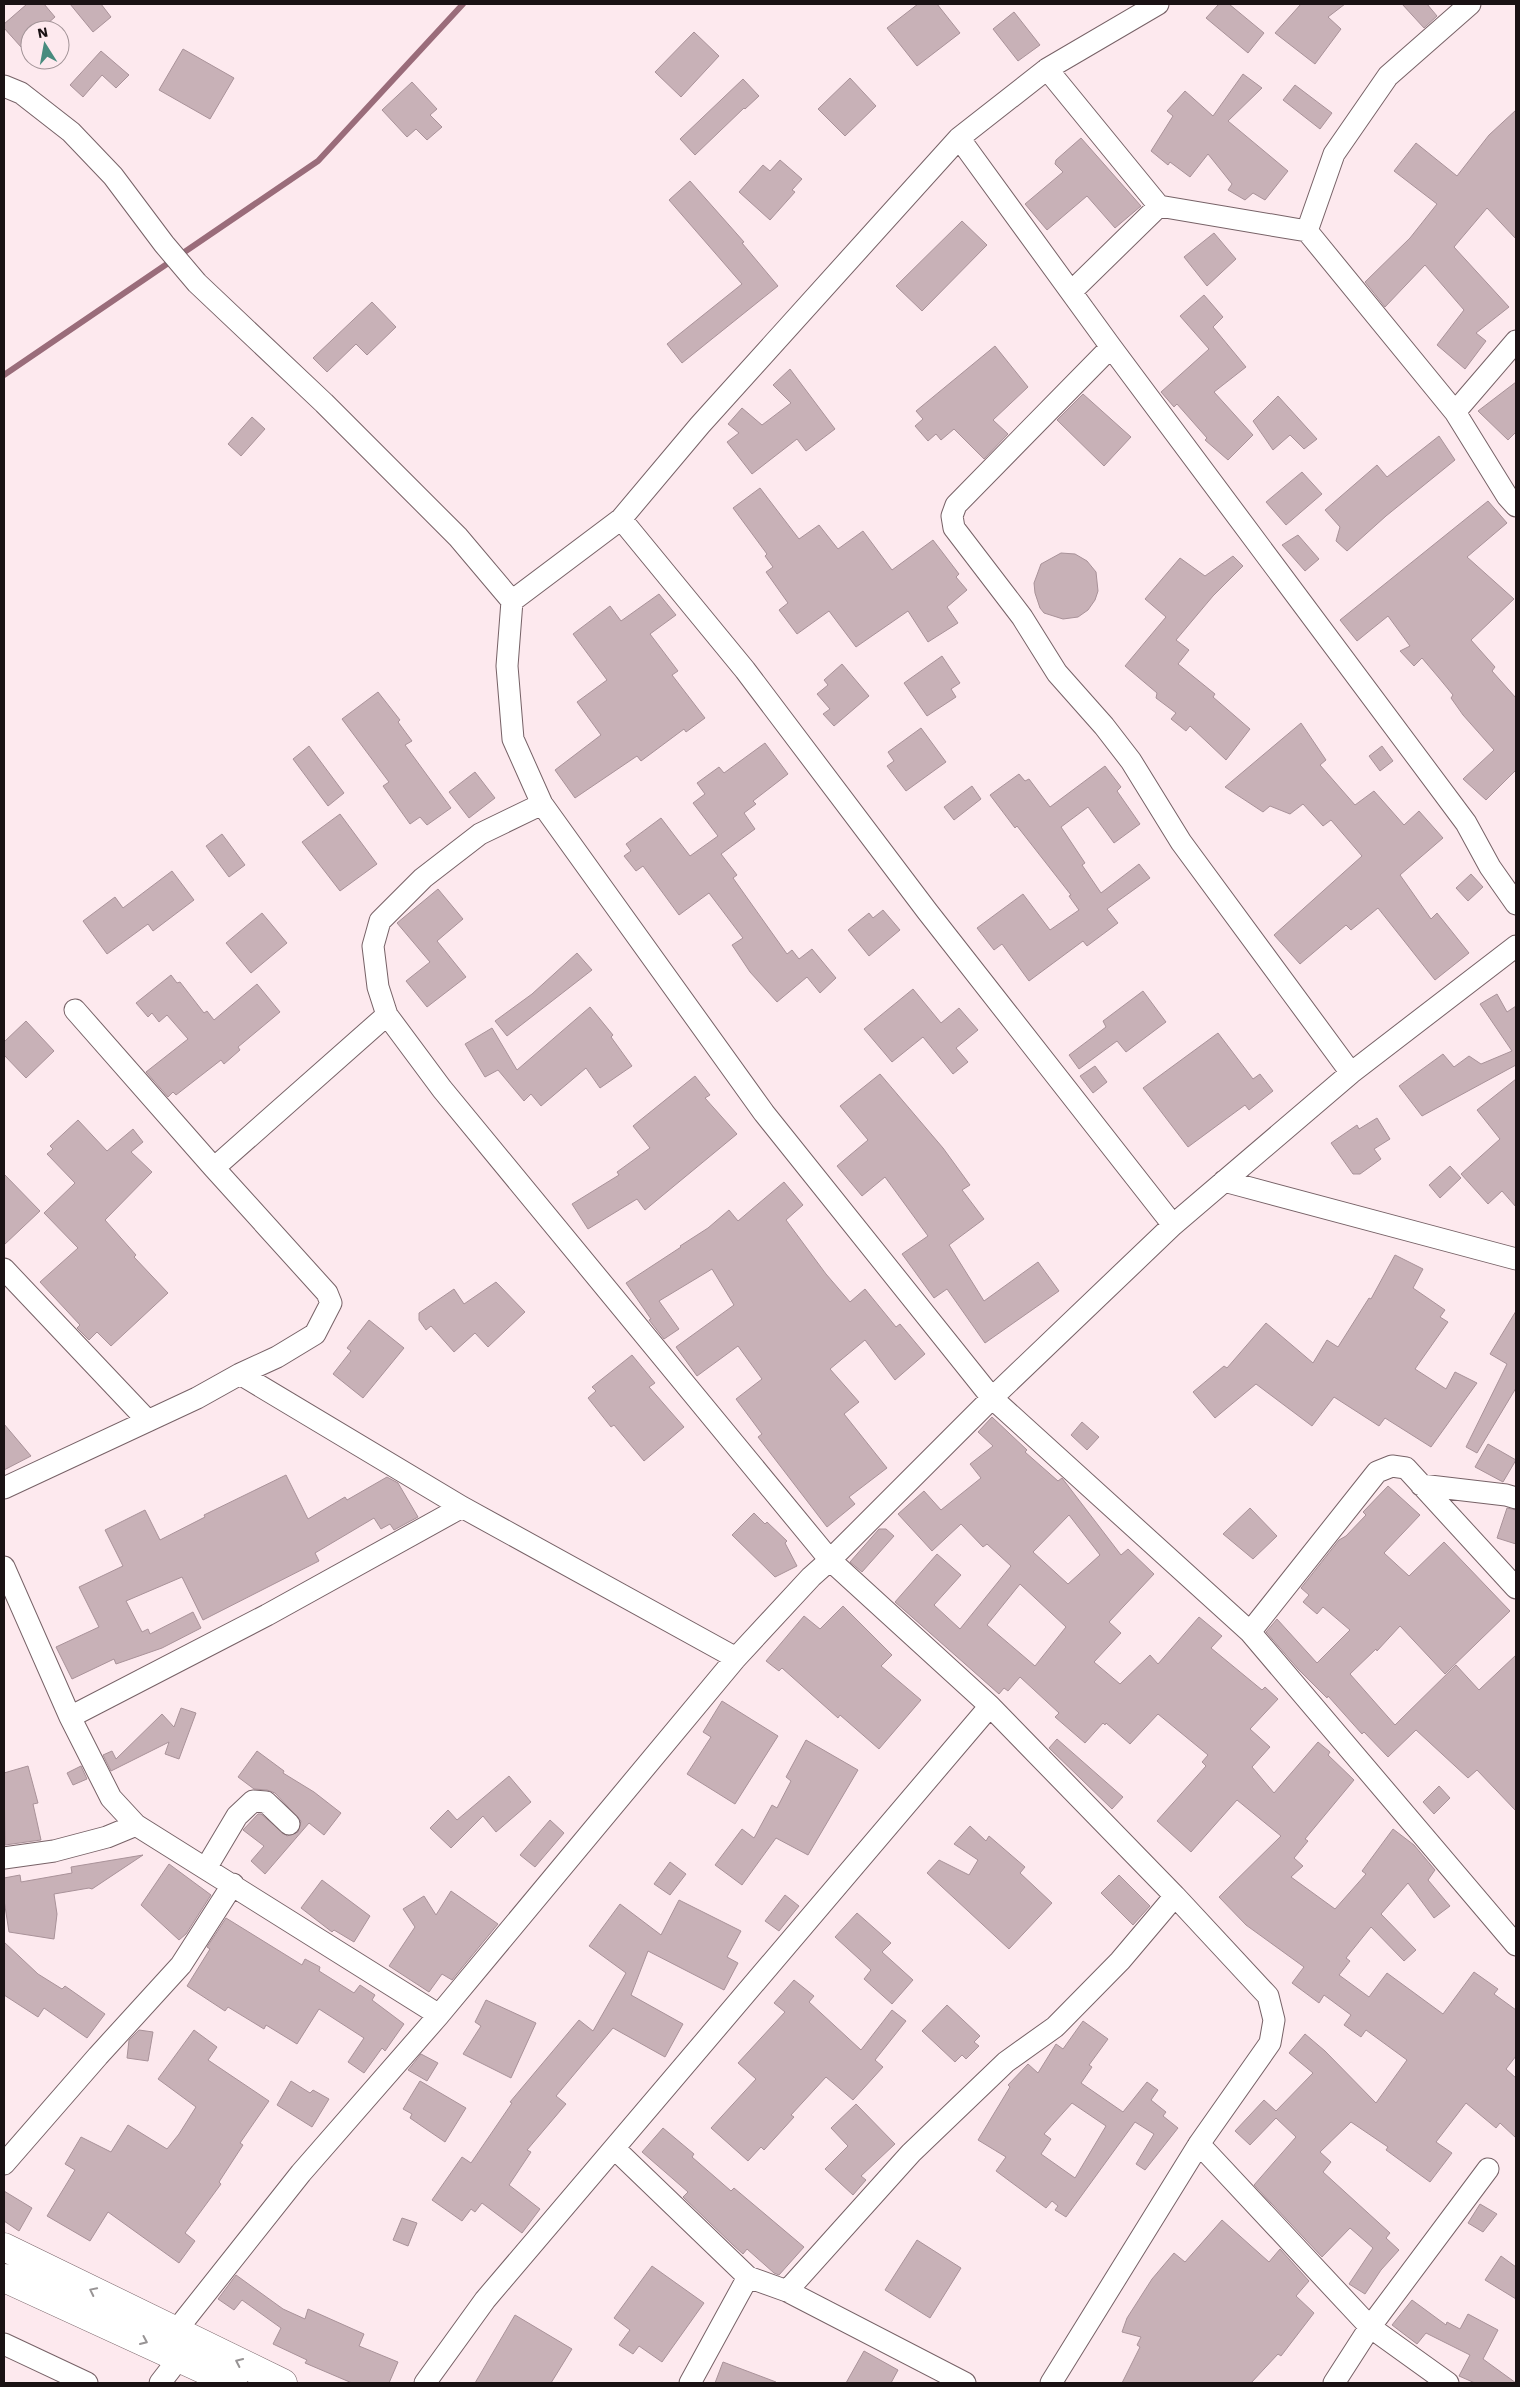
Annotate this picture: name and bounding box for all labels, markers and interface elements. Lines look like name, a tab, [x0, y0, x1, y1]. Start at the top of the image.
north arrow	[20, 20, 70, 70]
text: N	[36, 23, 49, 41]
one-way arrow	[89, 2287, 98, 2298]
one-way arrow	[139, 2335, 148, 2346]
one-way arrow	[235, 2358, 244, 2369]

